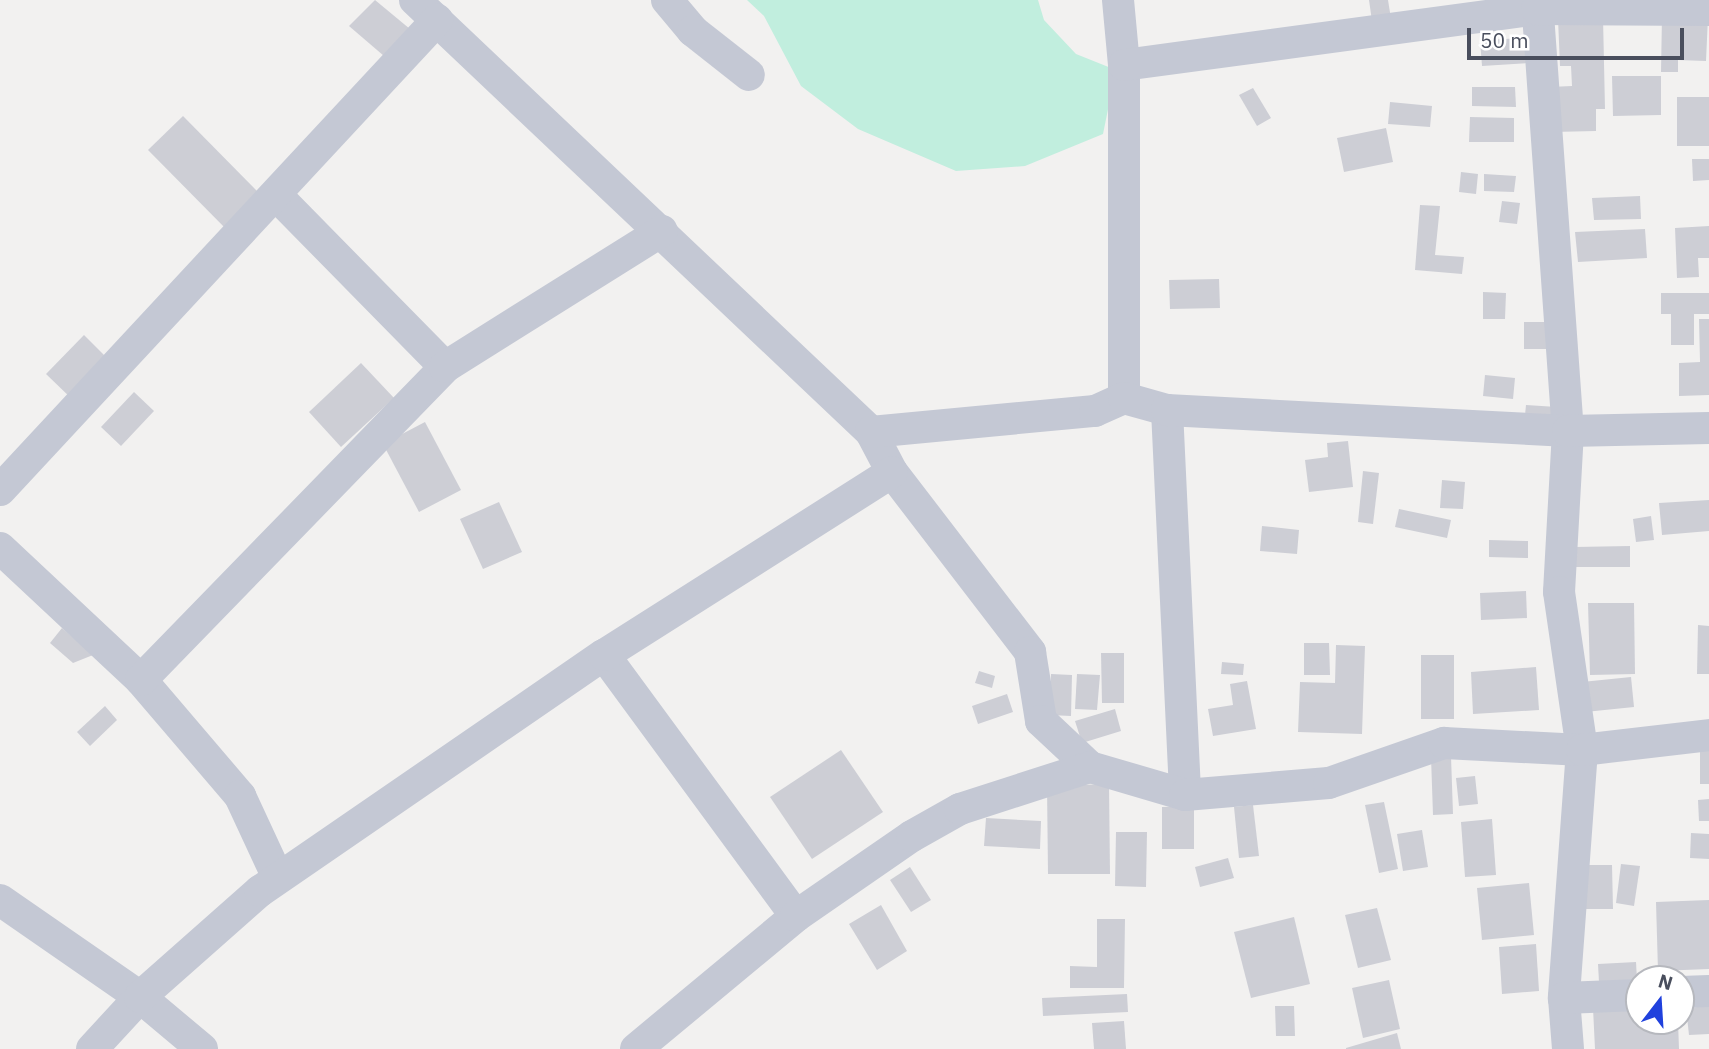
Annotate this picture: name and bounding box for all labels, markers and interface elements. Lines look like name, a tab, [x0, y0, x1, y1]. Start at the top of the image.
scale bar	[1471, 14, 1688, 58]
text: 50 m	[1480, 26, 1529, 54]
north arrow	[1625, 965, 1695, 1035]
text: N	[1655, 968, 1676, 995]

